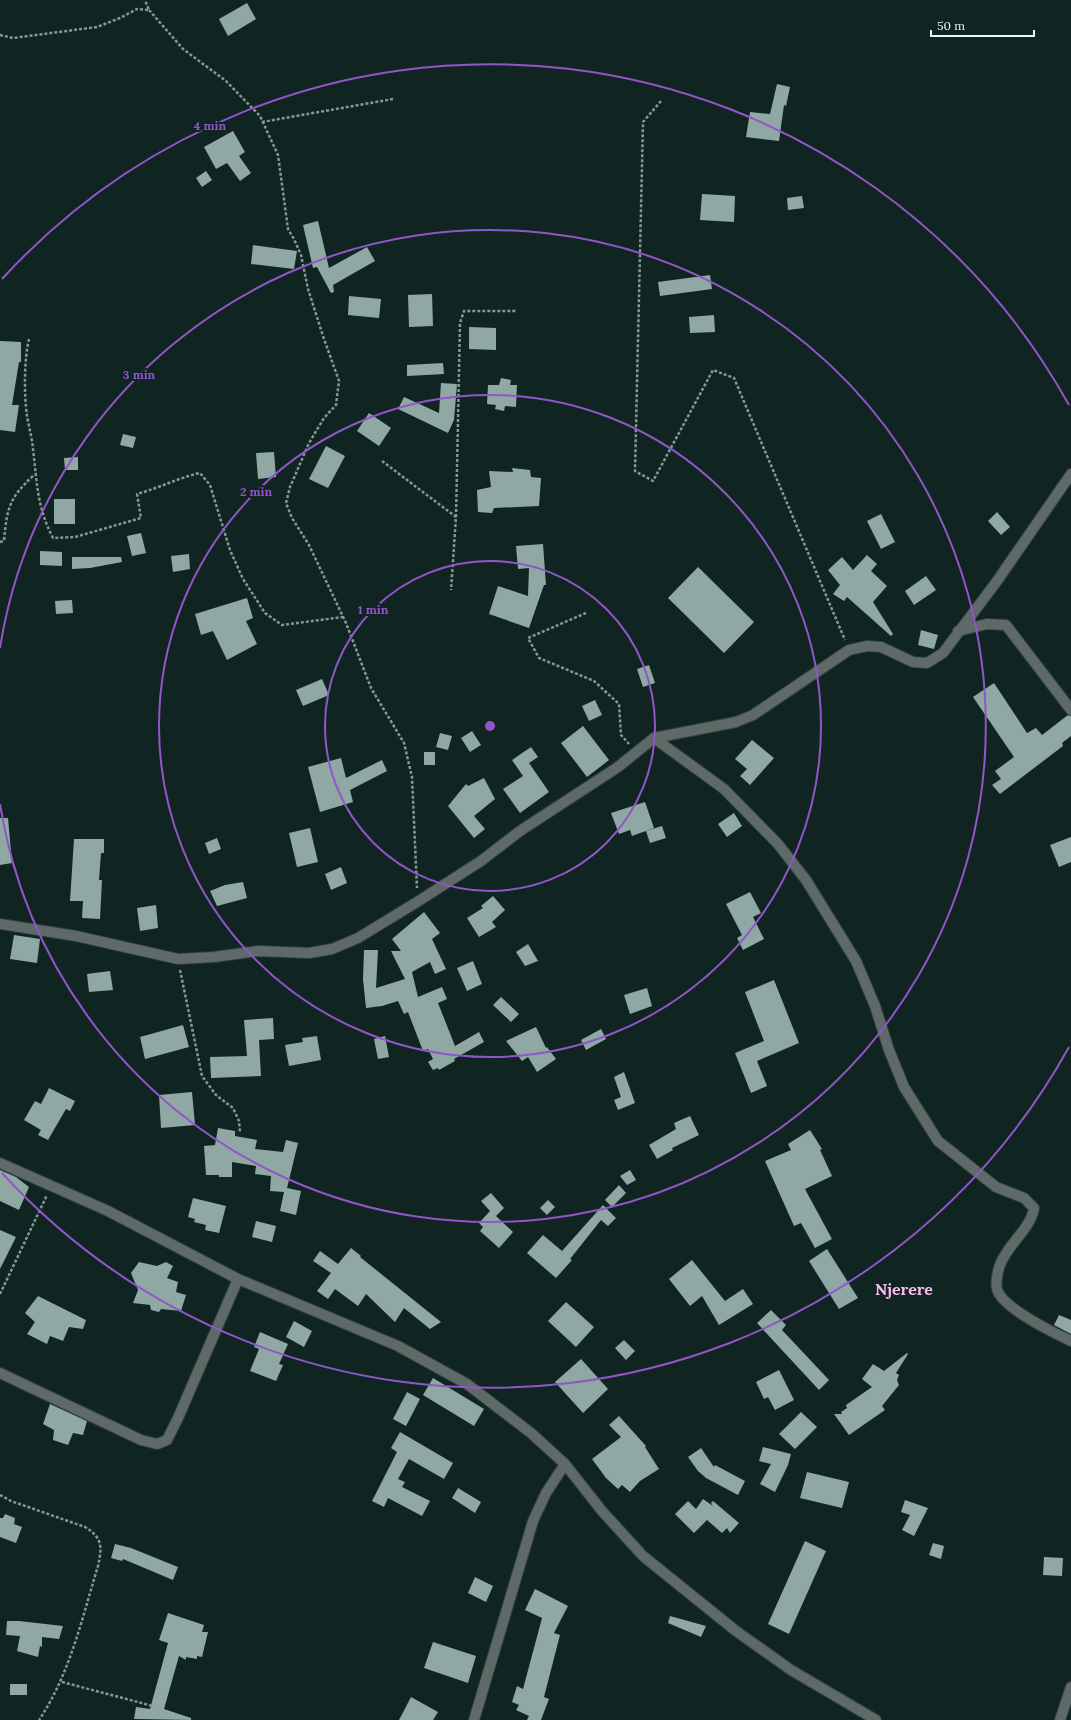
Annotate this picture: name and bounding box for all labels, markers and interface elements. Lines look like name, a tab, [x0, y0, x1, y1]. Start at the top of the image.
scale bar	[931, 12, 1034, 38]
text: 50 m	[937, 18, 965, 33]
text: 4 min	[194, 118, 227, 133]
text: 3 min	[123, 367, 156, 382]
text: 2 min	[240, 484, 272, 499]
text: 1 min	[358, 602, 389, 617]
centre of rings	[483, 719, 497, 733]
district label: Njerere	[875, 1279, 933, 1299]

